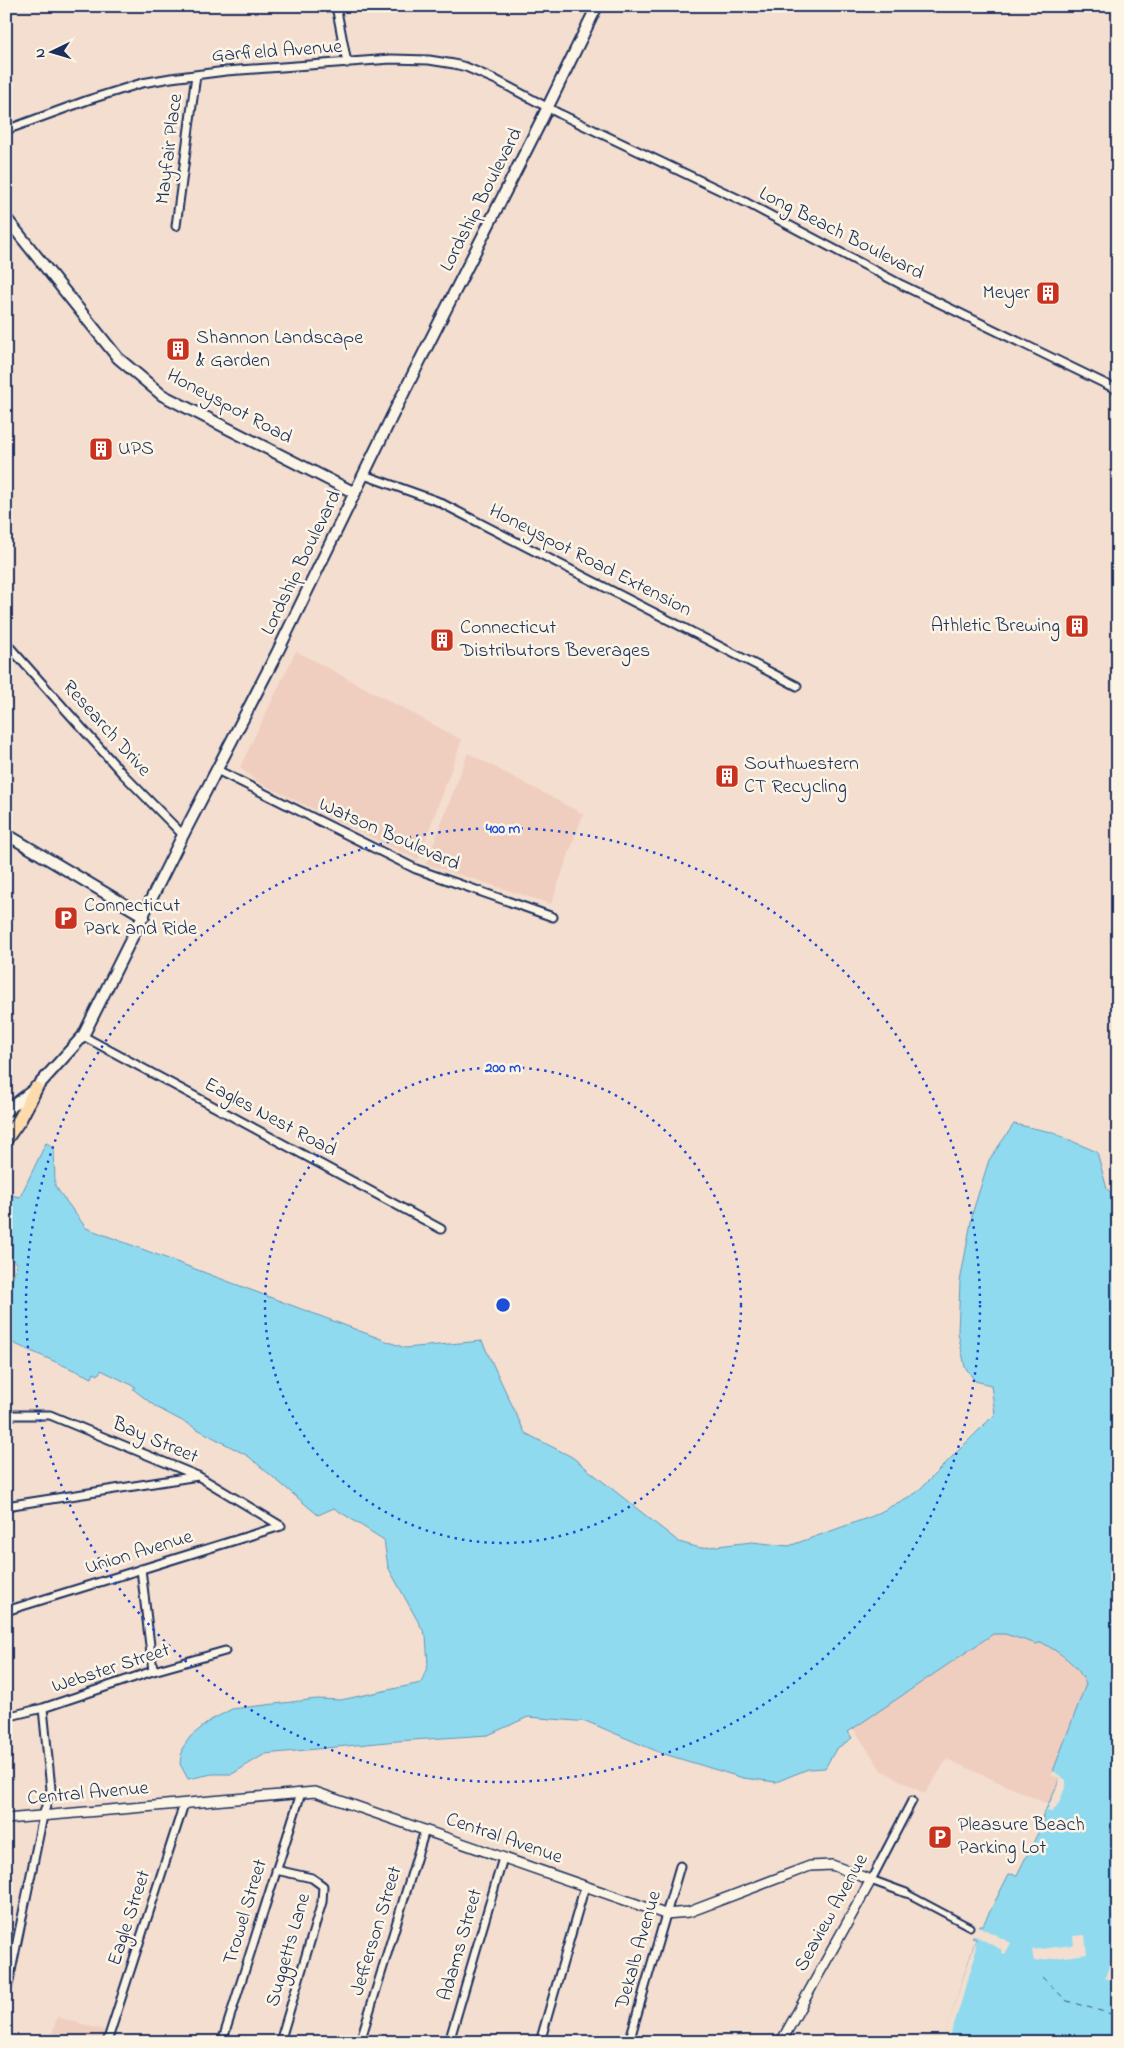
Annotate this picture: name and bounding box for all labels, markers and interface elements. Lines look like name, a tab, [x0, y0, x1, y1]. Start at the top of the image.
north arrow	[28, 28, 78, 78]
street label: Garfield Avenue	[211, 33, 343, 71]
text: N	[30, 47, 51, 59]
street label: Mayfair Place	[149, 92, 191, 206]
street label: Lordship Boulevard	[433, 123, 531, 277]
street label: Long Beach Boulevard	[753, 180, 929, 289]
place label: Meyer	[983, 279, 1031, 308]
building icon: Meyer	[1035, 280, 1061, 306]
place label: Shannon Landscape & Garden	[196, 324, 363, 376]
building icon: Shannon Landscape & Garden	[165, 336, 191, 362]
street label: Honeyspot Road	[161, 362, 297, 452]
place label: UPS	[118, 435, 154, 464]
building icon: UPS	[88, 436, 114, 462]
street label: Lordship Boulevard	[254, 486, 350, 640]
street label: Honeyspot Road Extension	[483, 497, 697, 625]
place label: Athletic Brewing	[931, 612, 1060, 642]
building icon: Athletic Brewing	[1064, 613, 1090, 639]
place label: Connecticut Distributors Beverages	[459, 614, 650, 667]
building icon: Connecticut Distributors Beverages	[429, 627, 455, 653]
street label: Research Drive	[55, 674, 157, 784]
place label: Southwestern CT Recycling	[744, 750, 859, 803]
building icon: Southwestern CT Recycling	[714, 763, 740, 789]
street label: Watson Boulevard	[314, 791, 464, 879]
text: 400 m	[485, 818, 521, 840]
place label: Connecticut Park and Ride	[84, 892, 197, 944]
parking icon: Connecticut Park and Ride	[53, 905, 79, 931]
text: 200 m	[484, 1057, 521, 1079]
street label: Eagles Nest Road	[198, 1071, 341, 1166]
centre of rings	[494, 1296, 512, 1314]
street label: Bay Street	[107, 1410, 203, 1472]
street label: Union Avenue	[82, 1523, 196, 1583]
street label: Webster Street	[48, 1636, 174, 1702]
street label: Central Avenue	[26, 1774, 150, 1814]
street label: Central Avenue	[442, 1805, 566, 1873]
place label: Pleasure Beach Parking Lot	[958, 1811, 1085, 1864]
parking icon: Pleasure Beach Parking Lot	[927, 1824, 953, 1850]
street label: Seaview Avenue	[788, 1849, 876, 1977]
street label: Trowel Street	[216, 1855, 276, 1968]
street label: Jefferson Street	[344, 1862, 411, 1999]
street label: Eagle Street	[101, 1866, 160, 1970]
street label: Adams Street	[431, 1885, 491, 2004]
street label: Dekalb Avenue	[608, 1887, 670, 2014]
street label: Suggetts Lane	[259, 1890, 320, 2010]

